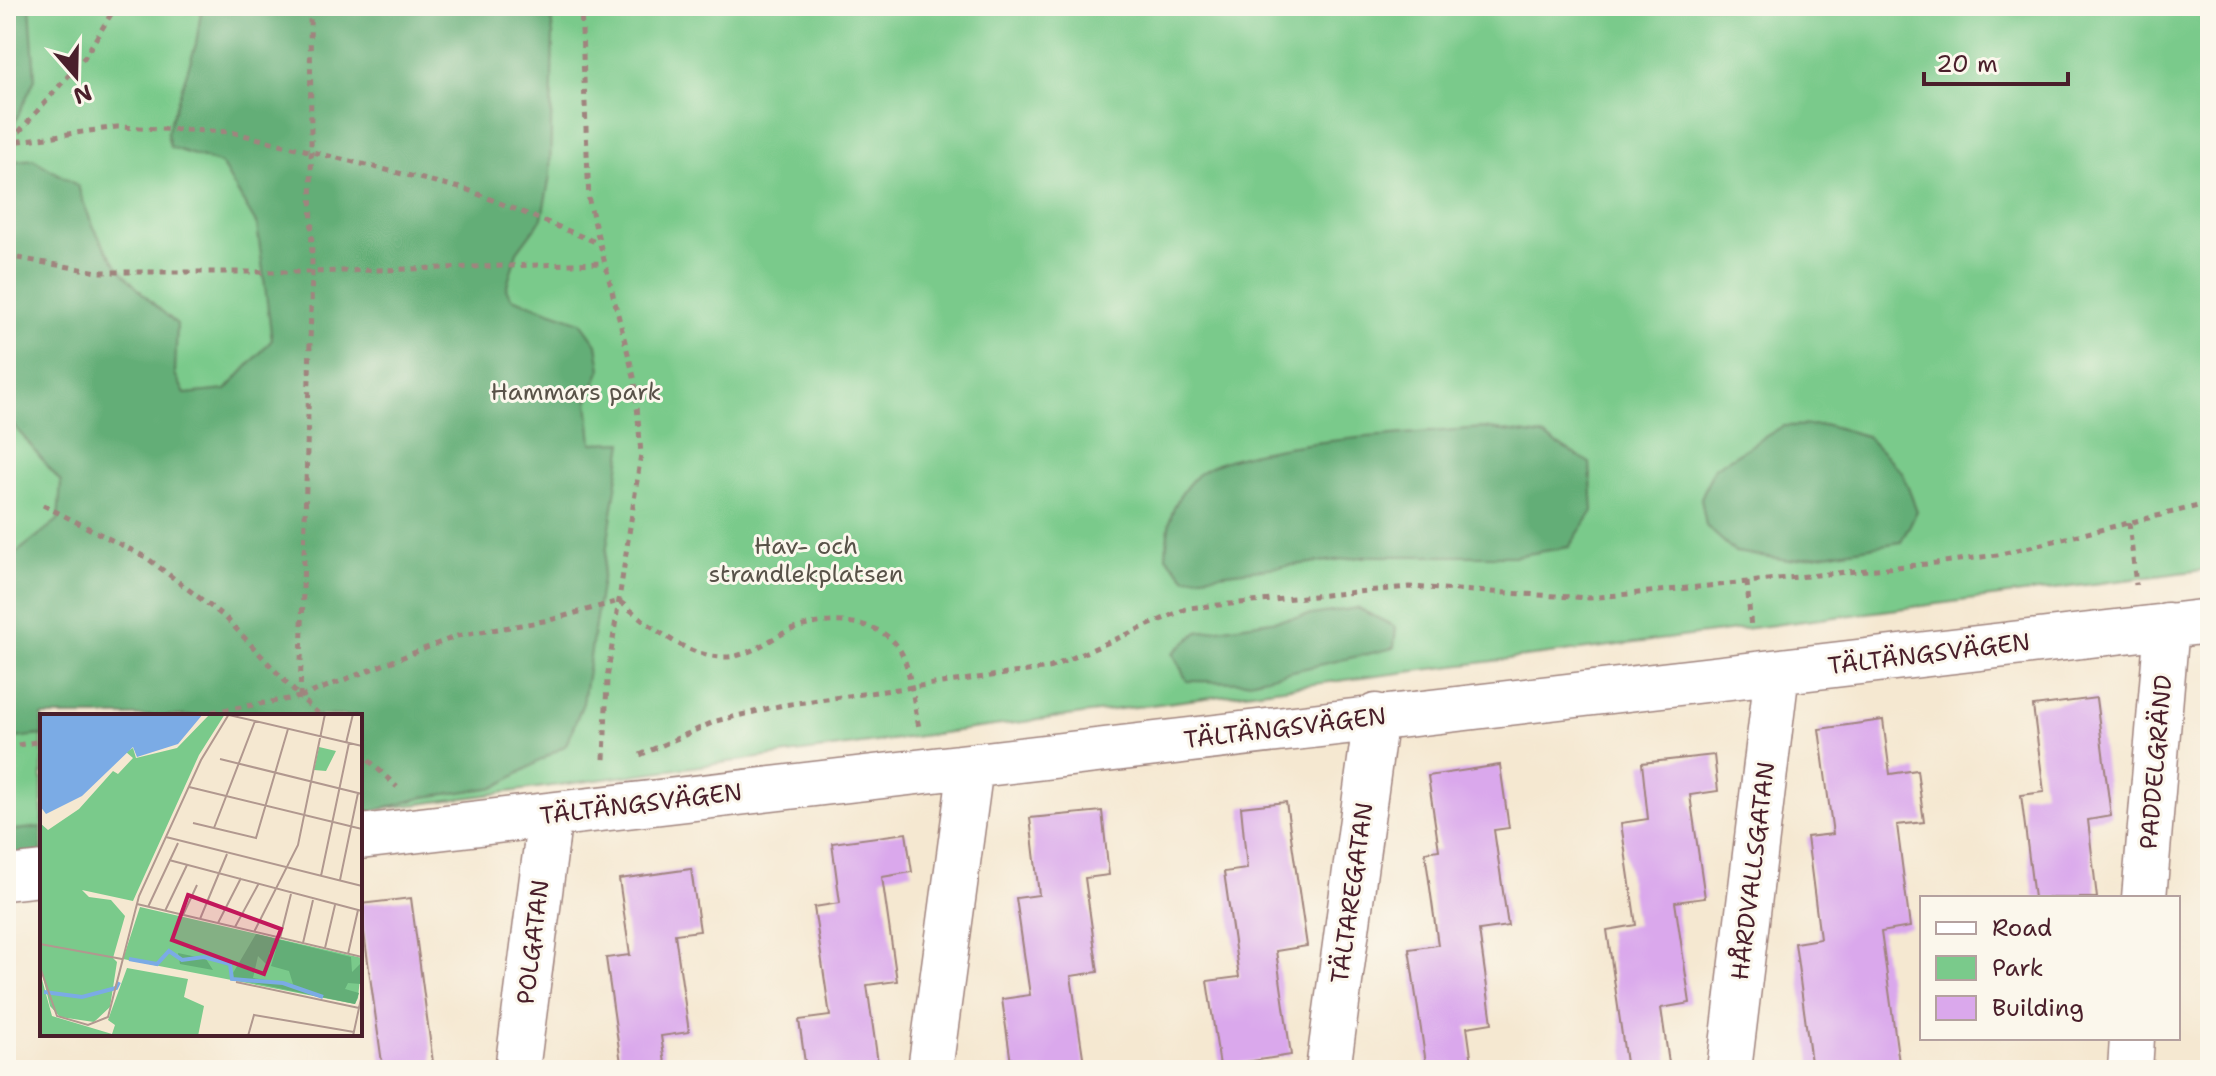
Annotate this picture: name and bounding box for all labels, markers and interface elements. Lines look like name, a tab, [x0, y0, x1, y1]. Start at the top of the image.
north arrow	[36, 36, 116, 116]
scale bar	[1924, 36, 2068, 86]
text: 20 m	[1936, 48, 1998, 80]
text: N	[70, 78, 96, 111]
park label: Hammars park	[491, 376, 661, 408]
park label: Hav- och strandlekplatsen	[708, 530, 904, 590]
street label: TÄLTÄNGSVÄGEN	[1826, 626, 2032, 682]
street label: PADDELGRÄND	[2132, 673, 2180, 851]
street label: TÄLTÄNGSVÄGEN	[1182, 700, 1388, 756]
inset map	[40, 714, 362, 1036]
street label: HÅRDVALLSGATAN	[1724, 760, 1782, 982]
street label: TÄLTÄNGSVÄGEN	[538, 776, 744, 832]
street label: TÄLTAREGATAN	[1323, 800, 1381, 986]
street label: POLGATAN	[509, 878, 557, 1006]
legend	[1920, 896, 2180, 1040]
text: Road	[1992, 912, 2052, 944]
text: Park	[1992, 952, 2044, 984]
text: Building	[1992, 992, 2084, 1024]

